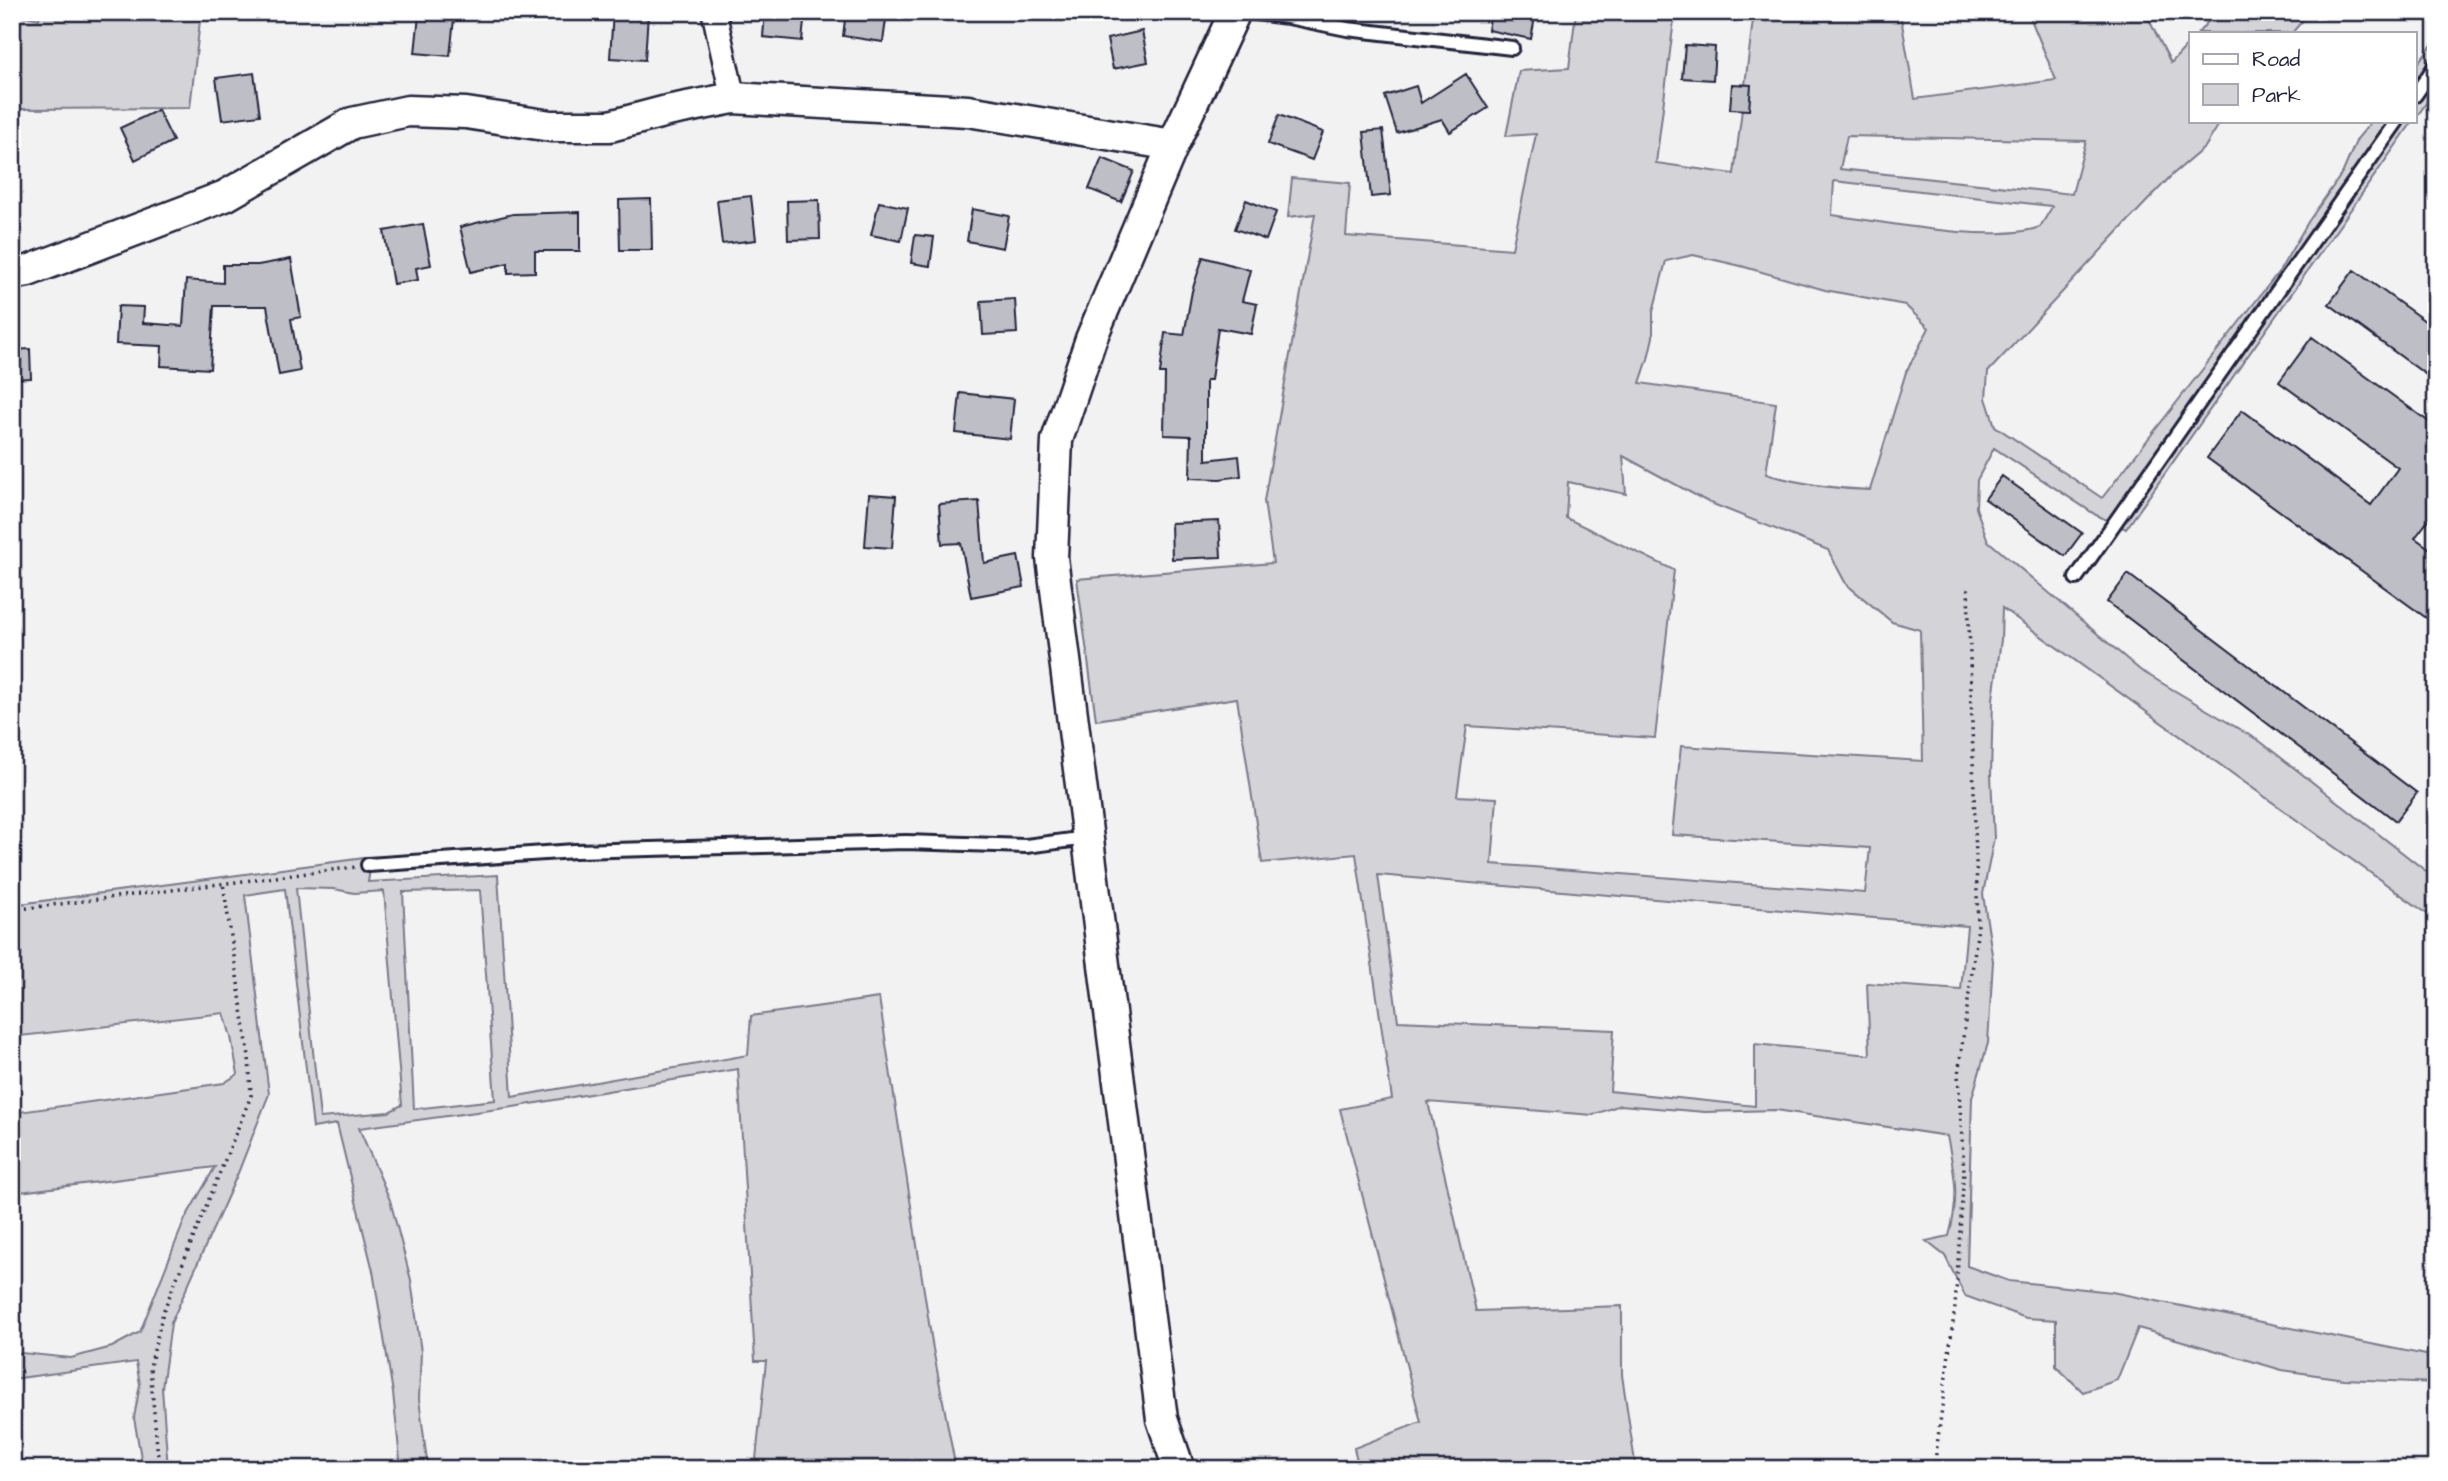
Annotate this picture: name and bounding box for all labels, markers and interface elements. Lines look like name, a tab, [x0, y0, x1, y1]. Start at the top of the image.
legend	[2189, 32, 2416, 122]
text: Road	[2252, 45, 2300, 74]
text: Park	[2252, 81, 2301, 110]

